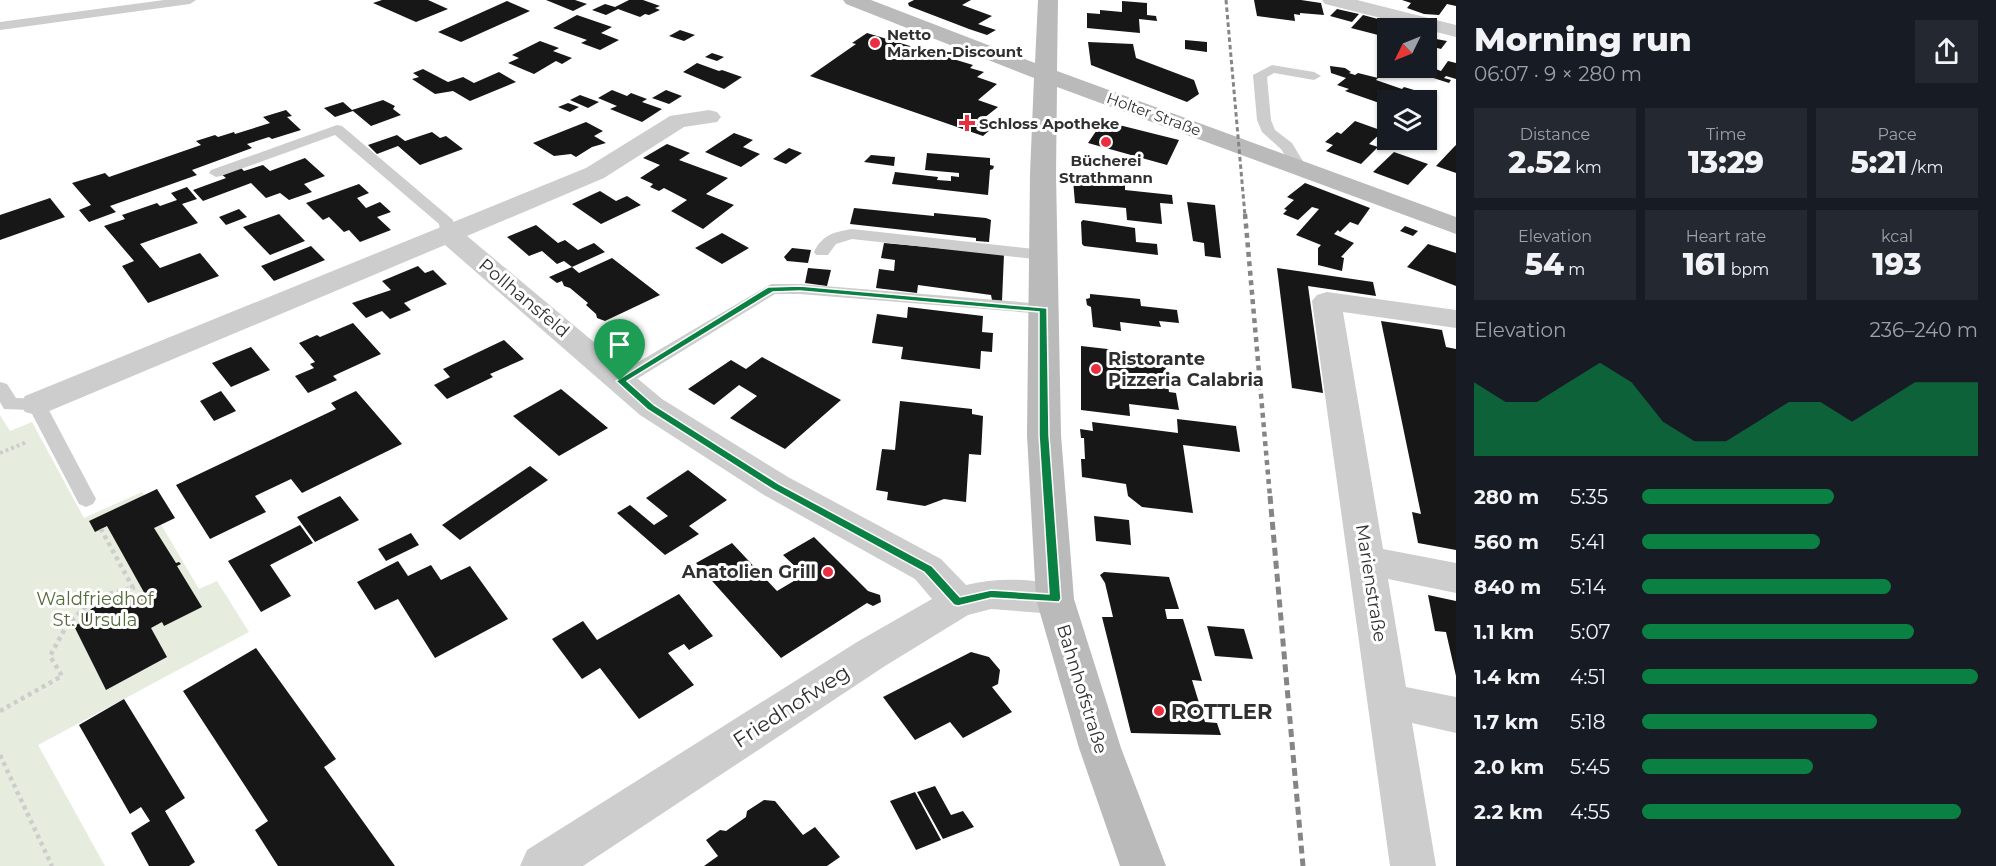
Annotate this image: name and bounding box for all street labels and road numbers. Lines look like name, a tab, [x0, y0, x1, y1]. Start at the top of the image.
street label: Holter Straße	[1104, 88, 1204, 140]
street label: Pollhansfeld	[474, 254, 574, 342]
street label: Marienstraße	[1351, 523, 1391, 644]
street label: Bahnhofstraße	[1052, 622, 1112, 756]
street label: Friedhofweg	[728, 659, 854, 753]

